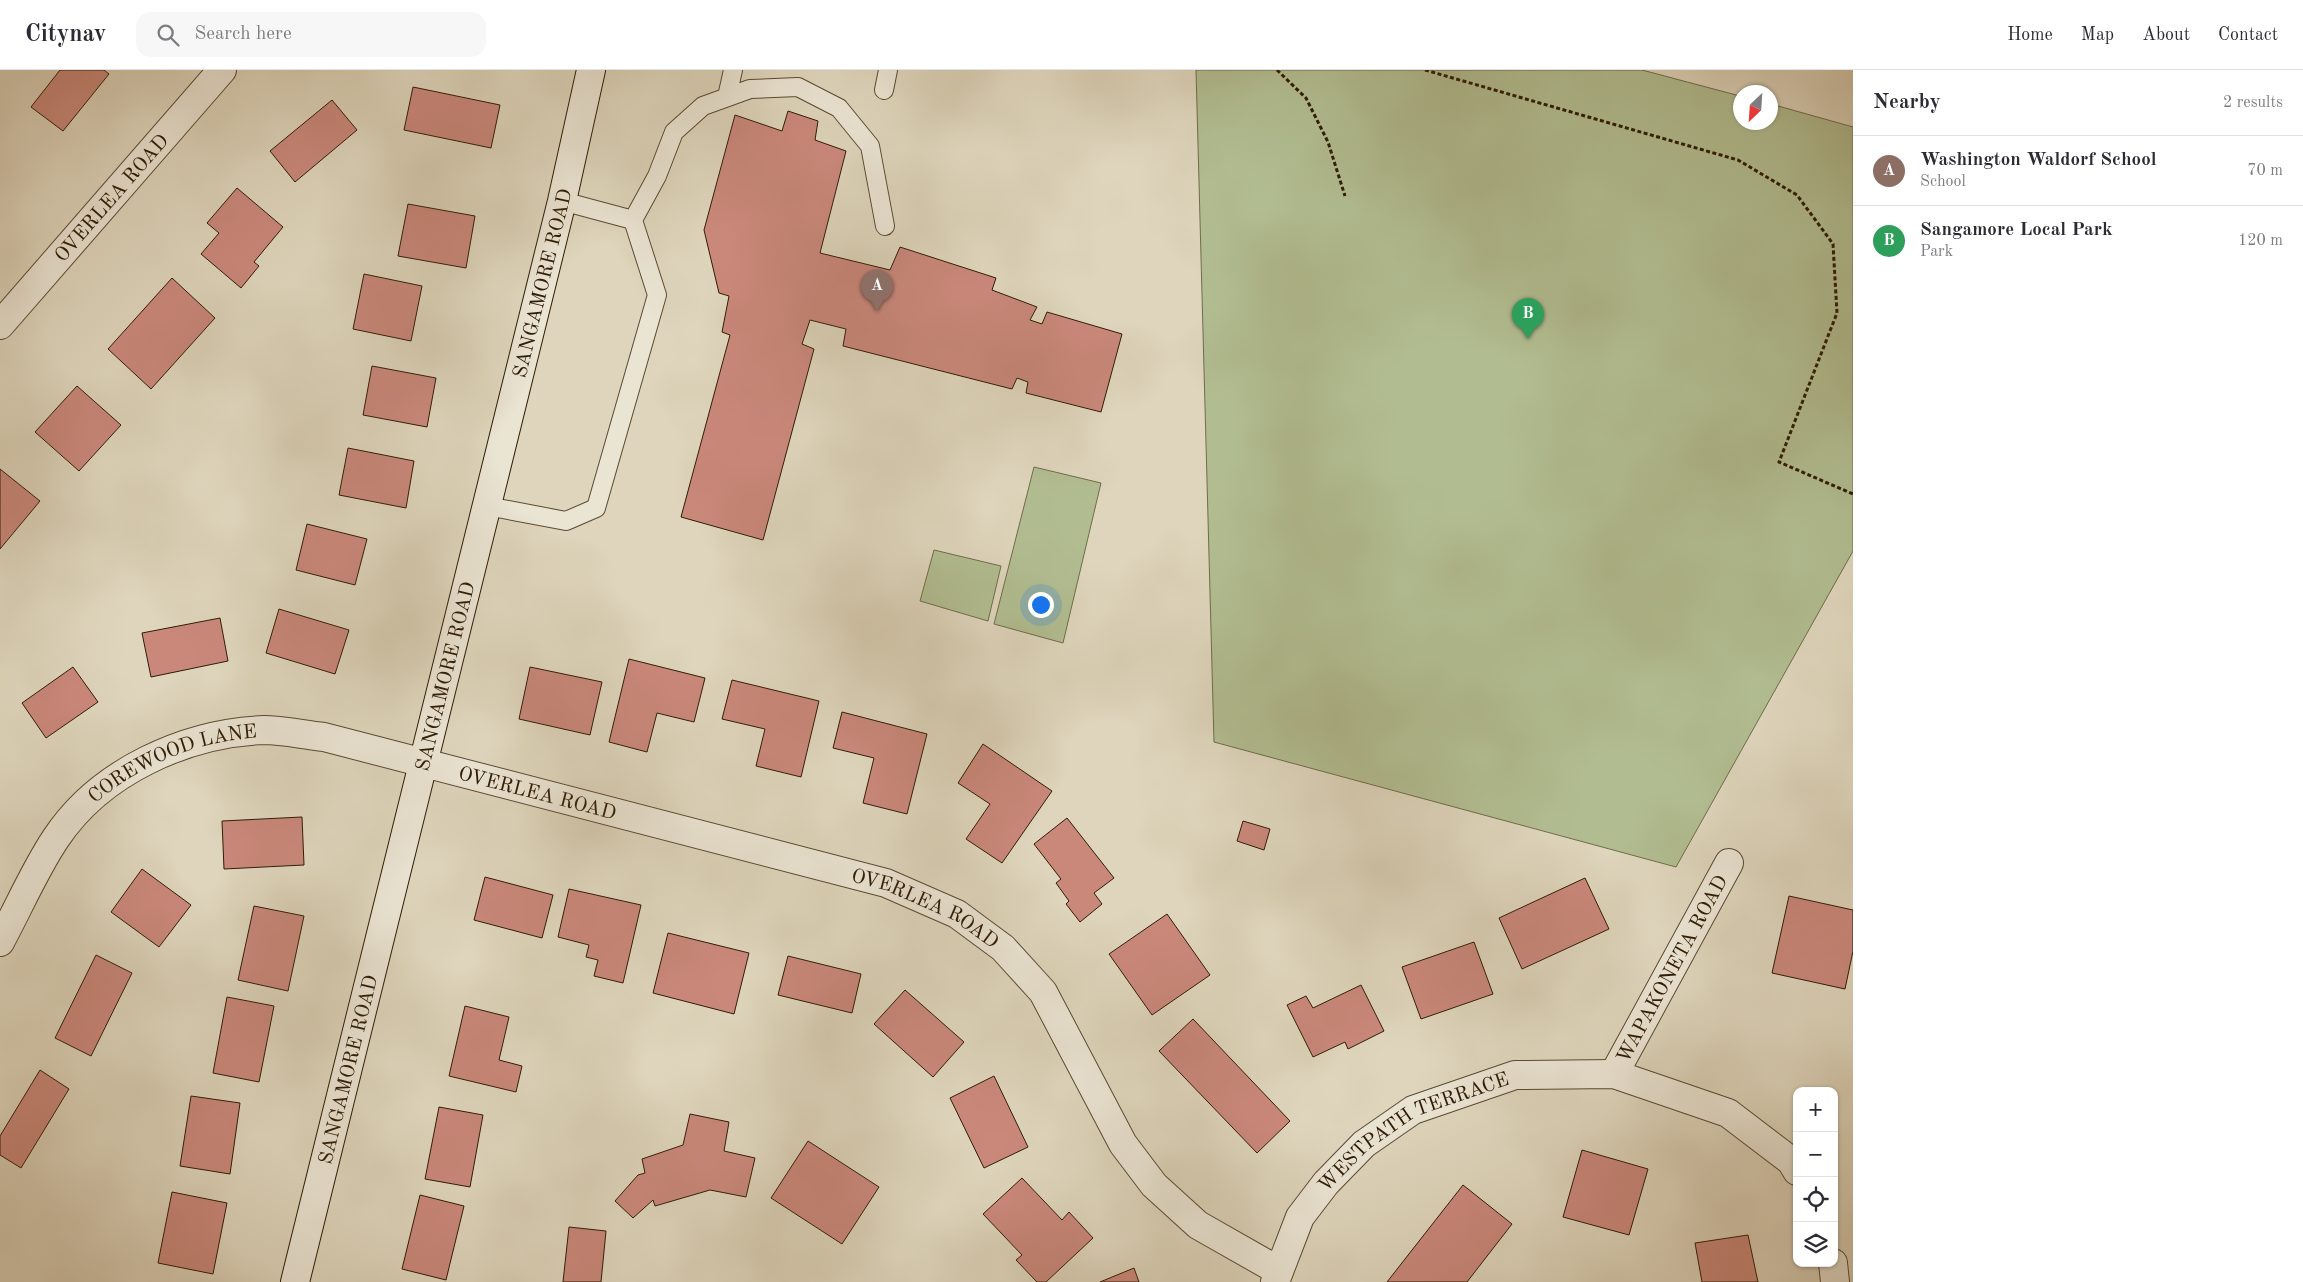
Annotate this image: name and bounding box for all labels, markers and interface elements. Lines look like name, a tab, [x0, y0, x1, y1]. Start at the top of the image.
search box	[136, 12, 486, 57]
icon: search	[154, 21, 182, 49]
text: Citynav	[25, 23, 106, 47]
text: Search here	[194, 25, 292, 44]
text: Home	[2007, 26, 2053, 44]
text: Map	[2081, 26, 2114, 44]
text: About	[2142, 26, 2190, 44]
text: Contact	[2218, 26, 2278, 44]
north arrow	[1733, 85, 1778, 130]
text: Nearby	[1873, 92, 1941, 113]
text: 2 results	[2223, 95, 2283, 111]
street label: OVERLEA ROAD	[52, 131, 173, 267]
text: Washington Waldorf School	[1920, 151, 2157, 170]
text: A	[1883, 163, 1895, 179]
text: 70 m	[2247, 163, 2283, 179]
text: School	[1920, 174, 1966, 190]
street label: SANGAMORE ROAD	[511, 187, 576, 380]
text: Sangamore Local Park	[1920, 221, 2113, 240]
text: B	[1883, 233, 1895, 249]
text: 120 m	[2238, 233, 2283, 249]
text: Park	[1920, 244, 1953, 260]
pin: A	[861, 270, 893, 311]
pin: B	[1512, 298, 1544, 339]
street label: SANGAMORE ROAD	[414, 580, 480, 773]
your location	[1028, 592, 1054, 618]
street label: COREWOOD LANE	[85, 722, 258, 808]
street label: OVERLEA ROAD	[456, 764, 618, 824]
street label: OVERLEA ROAD	[849, 866, 1002, 953]
street label: WAPAKONETA ROAD	[1614, 872, 1732, 1067]
street label: SANGAMORE ROAD	[316, 973, 382, 1167]
street label: WESTPATH TERRACE	[1315, 1070, 1512, 1197]
map controls	[1793, 1087, 1838, 1267]
button: +	[1793, 1087, 1838, 1132]
button: −	[1793, 1132, 1838, 1177]
button: locate	[1793, 1177, 1838, 1222]
button: layers	[1793, 1222, 1838, 1267]

